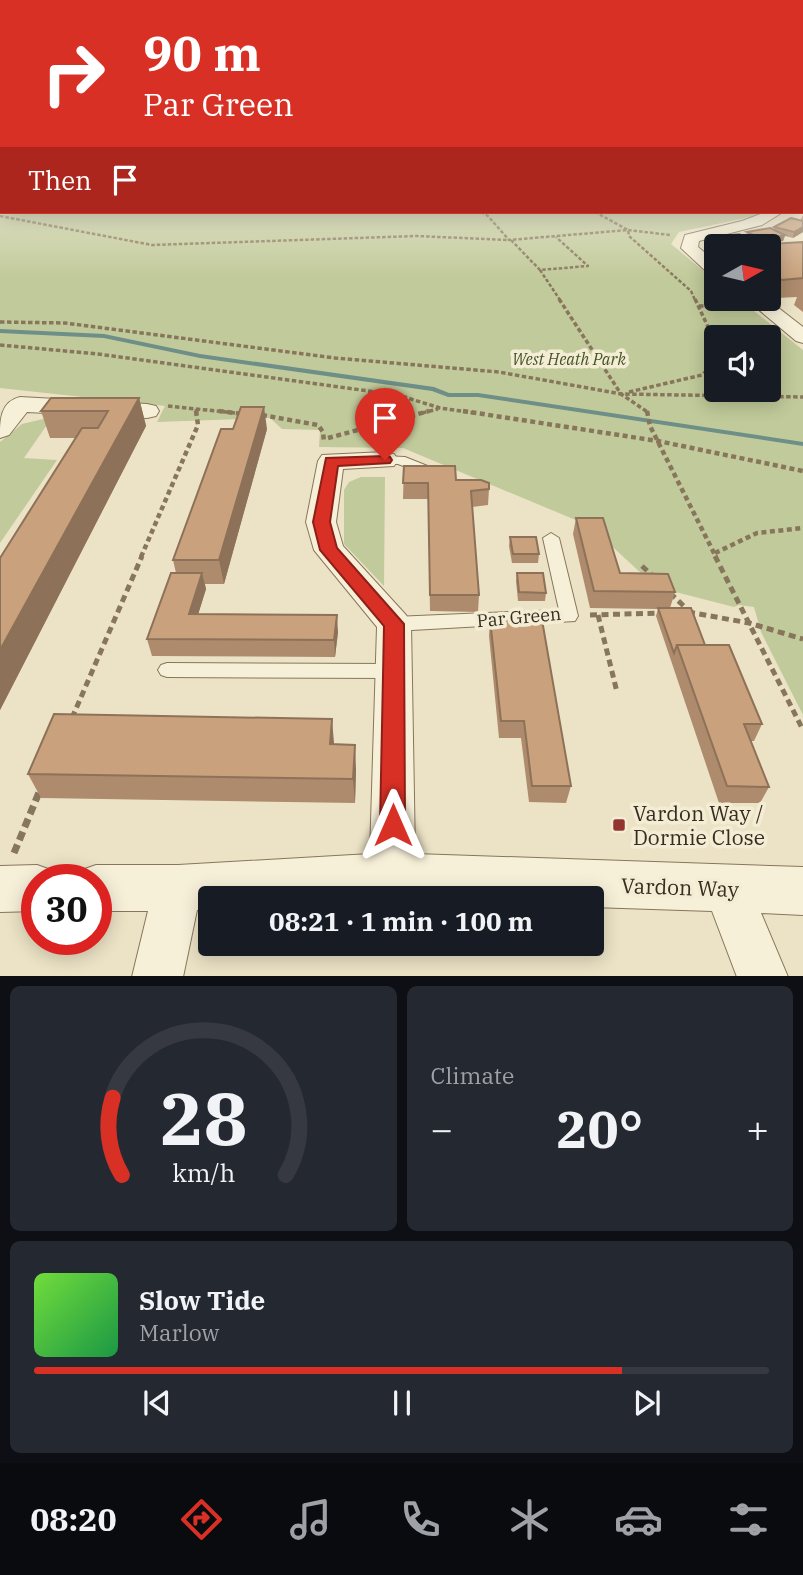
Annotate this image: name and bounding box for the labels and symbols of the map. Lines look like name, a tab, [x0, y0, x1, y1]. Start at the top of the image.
north arrow	[704, 234, 780, 312]
park label: West Heath Park	[512, 349, 627, 369]
pin	[355, 388, 415, 460]
street label: Par Green	[476, 602, 562, 632]
position arrow	[356, 788, 430, 862]
place label: Vardon Way / Dormie Close	[633, 799, 765, 851]
marker: Vardon Way / Dormie Close	[611, 817, 627, 833]
speed limit sign: 30	[21, 864, 112, 955]
street label: Vardon Way	[621, 871, 740, 903]

